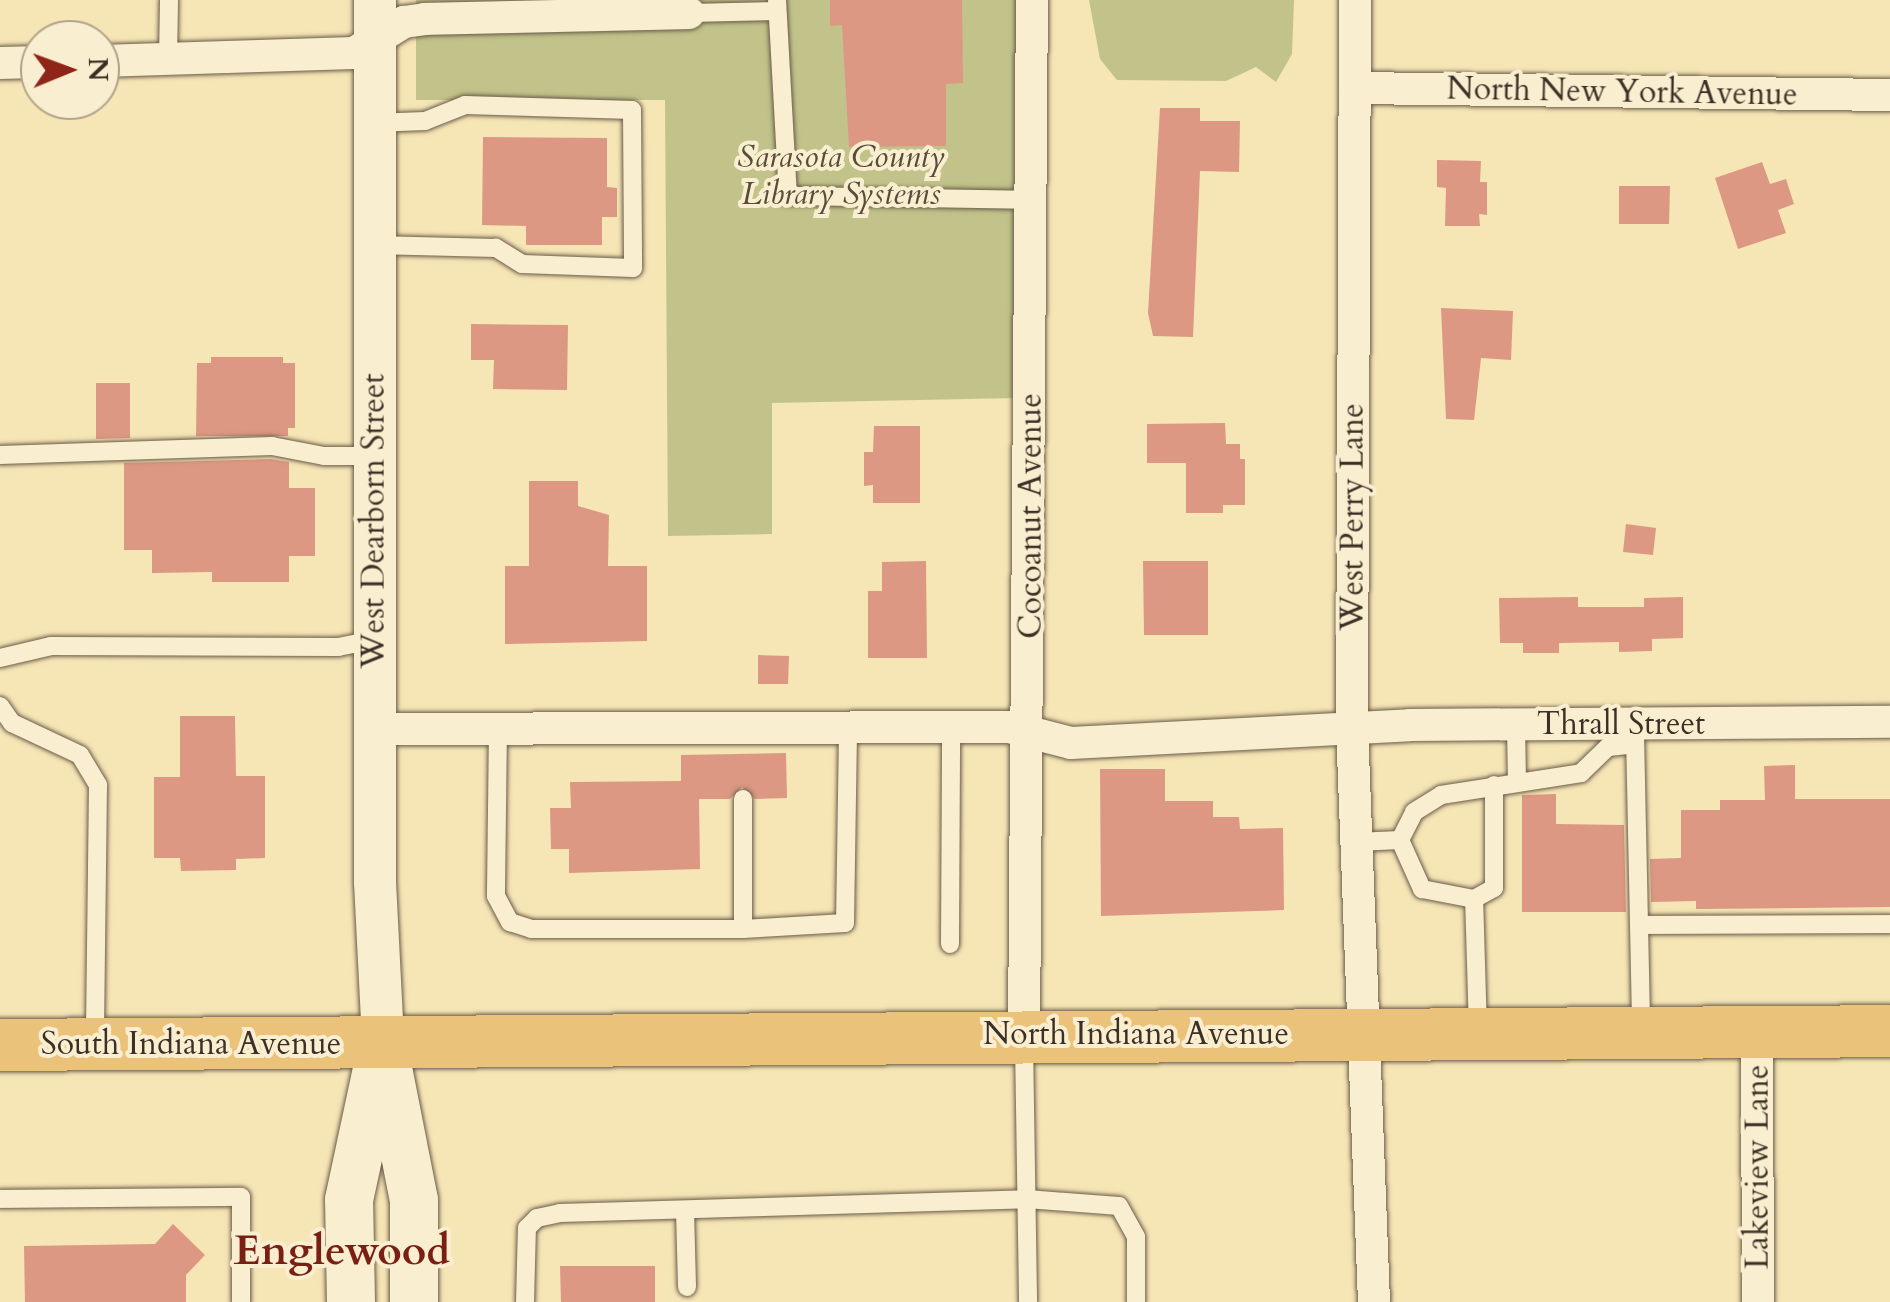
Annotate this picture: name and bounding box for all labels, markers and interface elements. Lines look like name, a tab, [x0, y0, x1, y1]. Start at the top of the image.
north arrow	[20, 20, 120, 120]
text: N	[79, 57, 117, 82]
street label: North New York Avenue	[1446, 70, 1798, 114]
park label: Sarasota County Library Systems	[737, 139, 945, 214]
street label: West Dearborn Street	[355, 373, 393, 669]
street label: Cocoanut Avenue	[1012, 393, 1050, 639]
street label: West Perry Lane	[1334, 403, 1372, 631]
street label: Thrall Street	[1537, 705, 1705, 743]
street label: North Indiana Avenue	[983, 1015, 1289, 1053]
street label: South Indiana Avenue	[41, 1025, 341, 1063]
street label: Lakeview Lane	[1739, 1065, 1777, 1269]
district label: Englewood	[234, 1226, 450, 1276]

